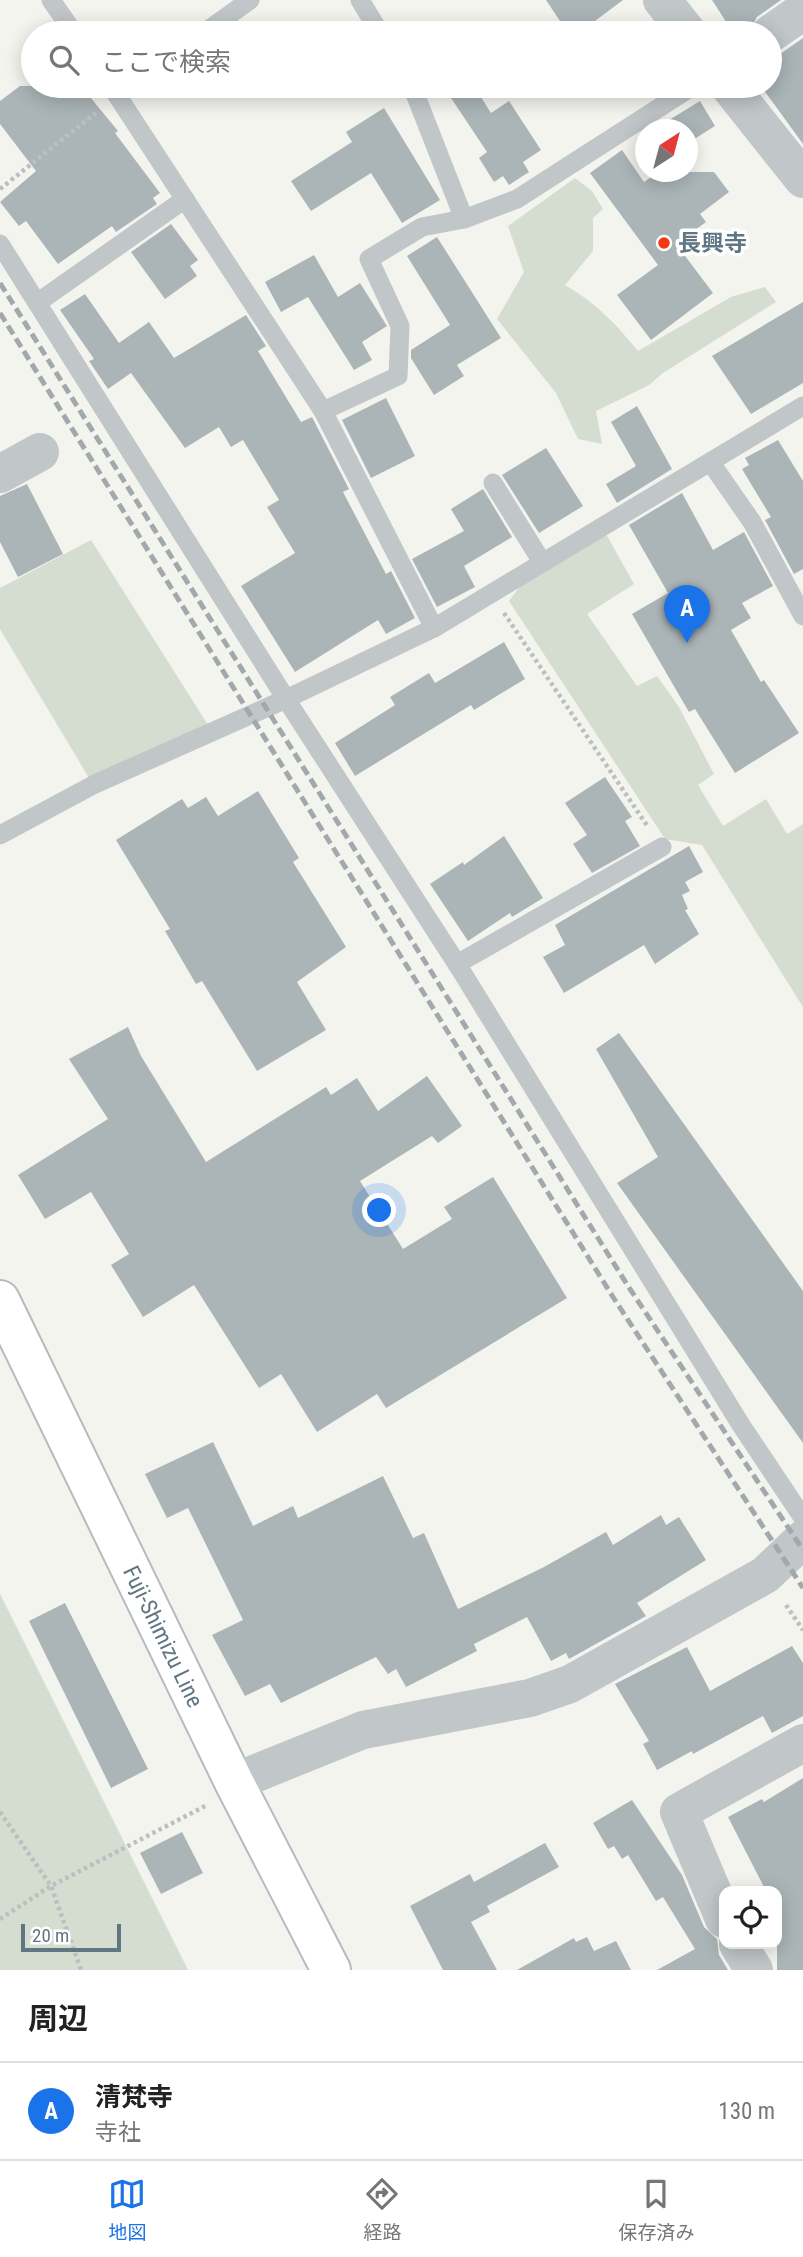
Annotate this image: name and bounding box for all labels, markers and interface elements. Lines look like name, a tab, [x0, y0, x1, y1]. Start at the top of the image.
search box	[21, 21, 782, 98]
icon: search	[45, 41, 83, 79]
text: ここで検索	[101, 47, 231, 77]
north arrow	[635, 119, 698, 182]
place label: 長興寺	[678, 230, 747, 257]
marker: 長興寺	[656, 235, 672, 251]
pin: A	[664, 585, 710, 643]
your location	[362, 1193, 396, 1227]
street label: Fuji-Shimizu Line	[118, 1561, 209, 1711]
map controls	[719, 1886, 782, 1949]
button: locate	[719, 1886, 782, 1949]
scale bar	[21, 1921, 121, 1953]
text: 20 m	[32, 1924, 69, 1947]
text: 周辺	[28, 2001, 88, 2036]
text: 清梵寺	[95, 2082, 173, 2112]
text: A	[44, 2098, 58, 2125]
text: 130 m	[718, 2098, 775, 2125]
text: 寺社	[95, 2119, 141, 2146]
tab: 地図	[108, 2175, 147, 2244]
tab: 経路	[363, 2175, 402, 2244]
tab: 保存済み	[618, 2175, 695, 2244]

